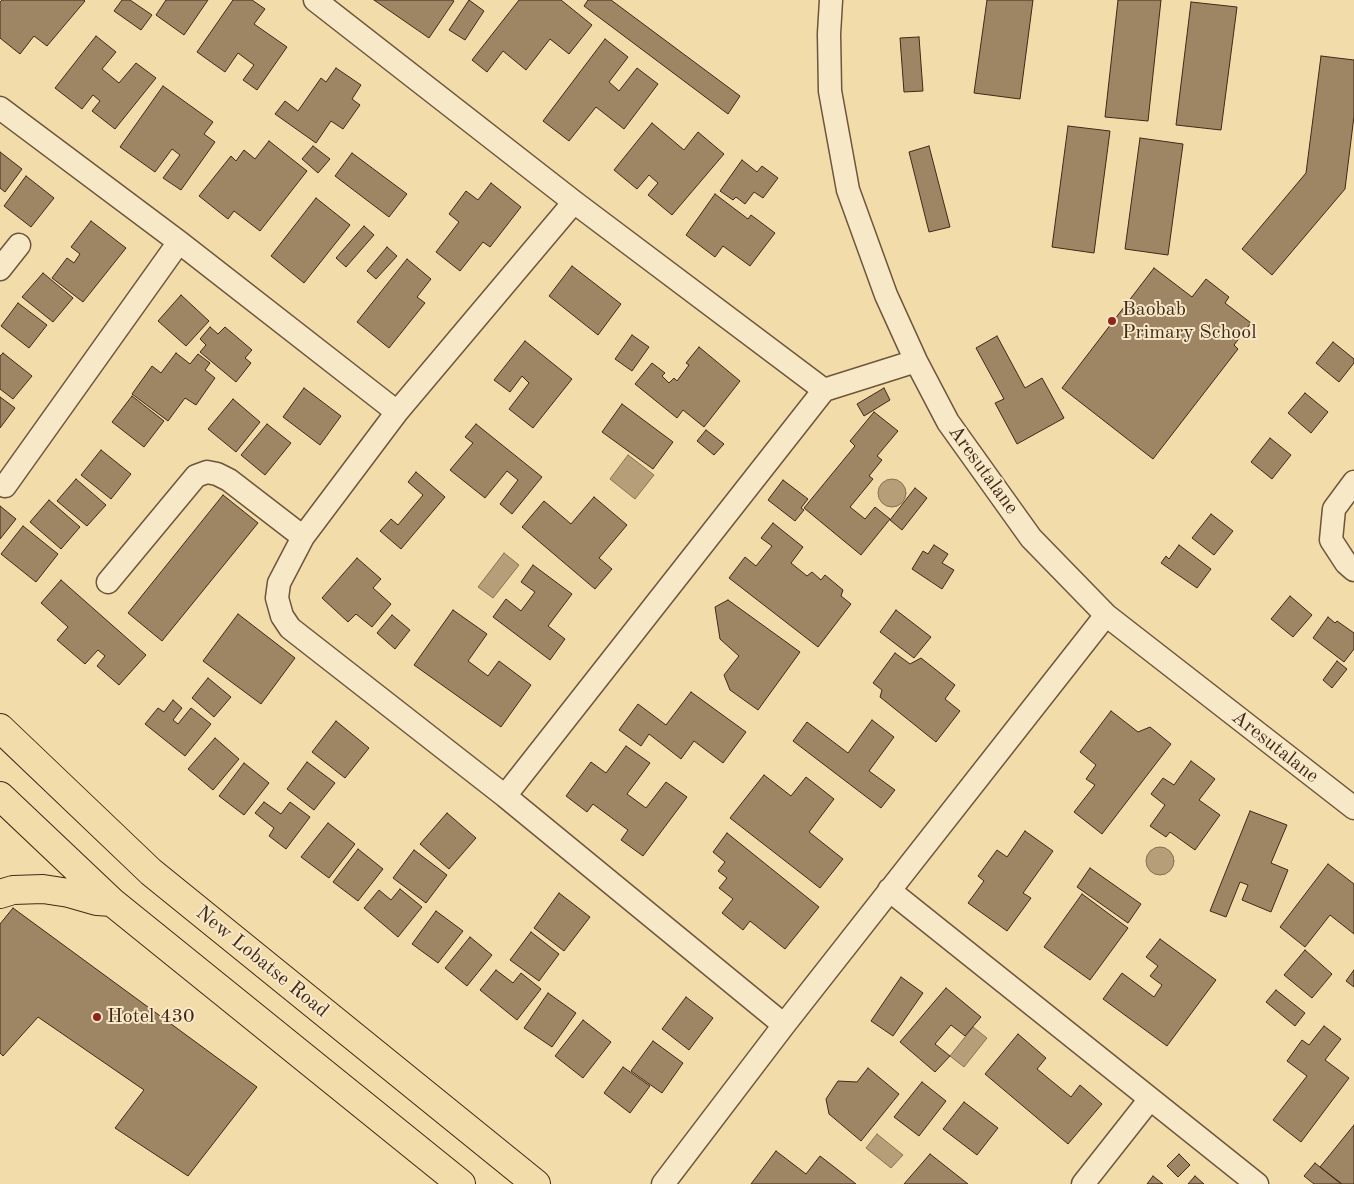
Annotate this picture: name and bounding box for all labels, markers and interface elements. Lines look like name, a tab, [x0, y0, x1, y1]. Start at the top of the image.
place label: Baobab Primary School	[1122, 298, 1257, 345]
marker: Baobab Primary School	[1106, 315, 1118, 327]
street label: Aresutalane	[943, 421, 1023, 519]
street label: Aresutalane	[1227, 705, 1323, 789]
street label: New Lobatse Road	[191, 901, 333, 1023]
place label: Hotel 430	[107, 1005, 195, 1029]
marker: Hotel 430	[91, 1011, 103, 1023]

